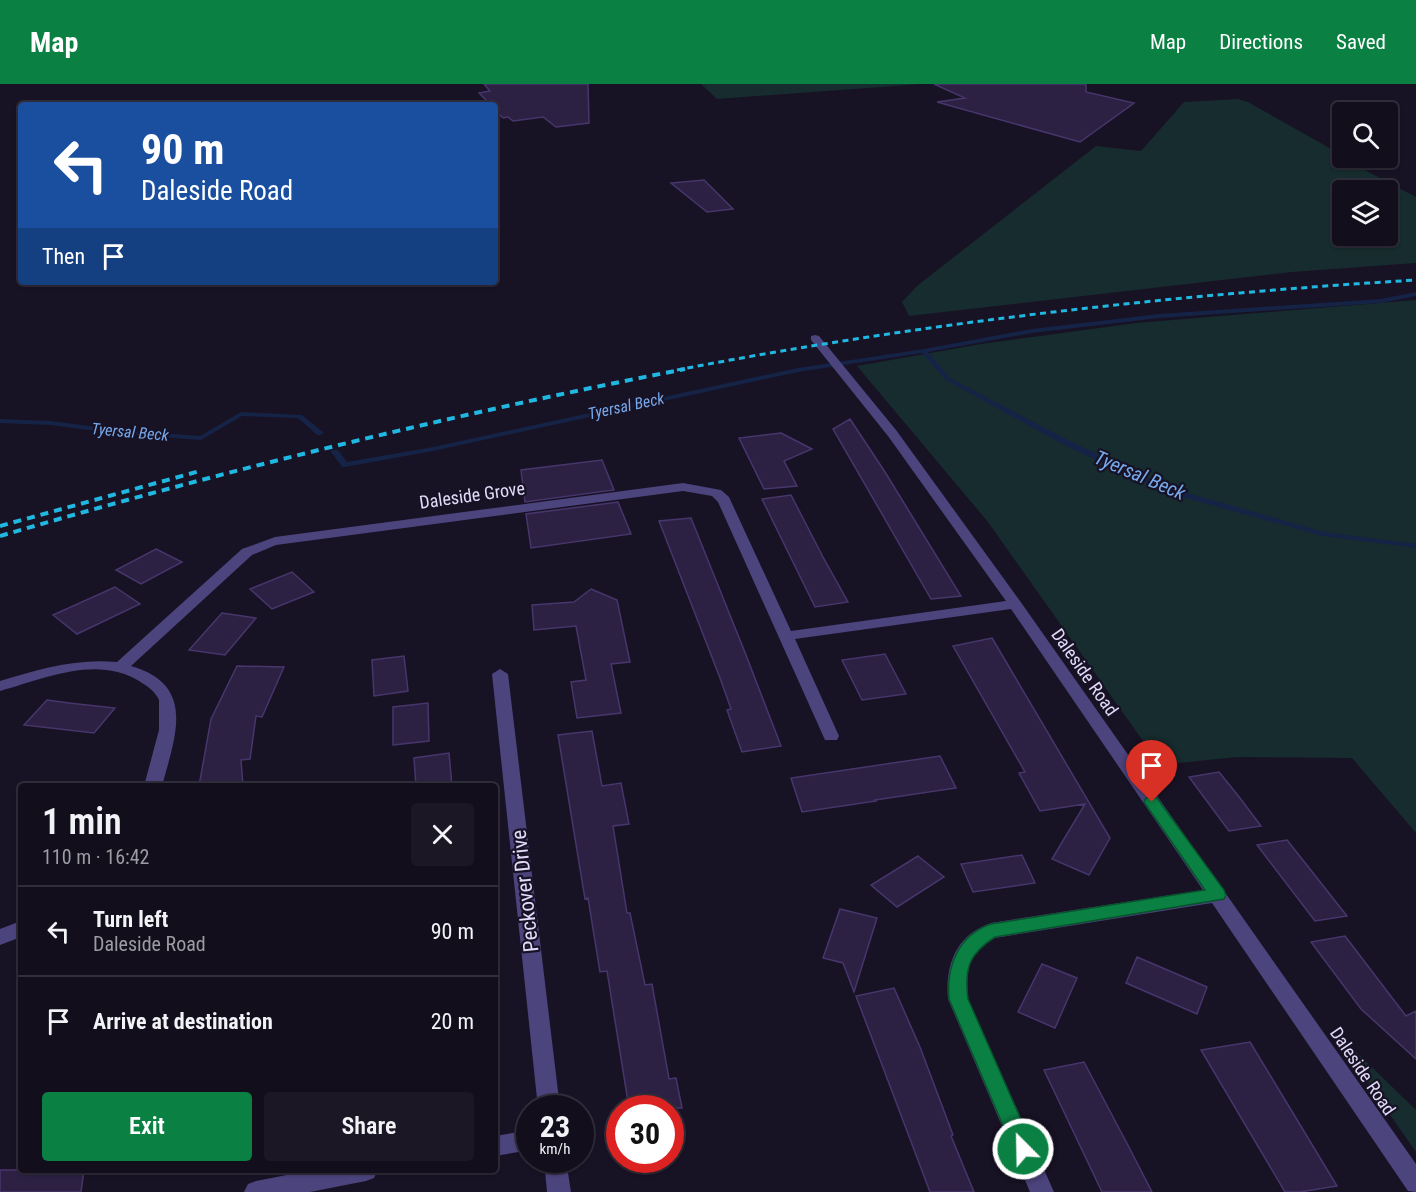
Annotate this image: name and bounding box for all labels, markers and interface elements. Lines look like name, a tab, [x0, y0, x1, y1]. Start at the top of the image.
text: Map	[30, 26, 78, 59]
text: Map	[1150, 30, 1186, 54]
text: Directions	[1219, 30, 1303, 54]
text: Saved	[1336, 30, 1386, 54]
map controls	[1332, 102, 1398, 246]
button: search	[1332, 102, 1398, 168]
text: 90 m	[141, 125, 224, 174]
icon: left	[42, 126, 120, 204]
text: Daleside Road	[141, 175, 293, 207]
button: layers	[1332, 180, 1398, 246]
icon: arrive	[97, 240, 130, 273]
text: Then	[42, 244, 85, 269]
water label: Tyersal Beck	[586, 388, 667, 423]
water label: Tyersal Beck	[91, 419, 170, 445]
water label: Tyersal Beck	[1091, 445, 1190, 505]
street label: Daleside Grove	[418, 477, 526, 513]
street label: Daleside Road	[1047, 624, 1123, 720]
pin	[1126, 740, 1177, 802]
icon: arrive	[1135, 749, 1168, 782]
text: 1 min	[42, 801, 122, 843]
button: close	[411, 803, 474, 866]
street label: Peckover Drive	[507, 829, 543, 953]
text: 110 m · 16:42	[42, 845, 149, 869]
text: Turn left	[93, 907, 168, 932]
icon: left	[42, 915, 75, 948]
text: 90 m	[431, 919, 474, 944]
text: Daleside Road	[93, 932, 206, 956]
icon: arrive	[42, 1005, 75, 1038]
text: Arrive at destination	[93, 1009, 273, 1034]
text: 20 m	[431, 1009, 474, 1034]
street label: Daleside Road	[1326, 1023, 1400, 1119]
button: Exit	[42, 1092, 252, 1161]
button: Share	[264, 1092, 474, 1161]
speed limit sign: 30	[606, 1095, 684, 1173]
text: 23	[540, 1109, 570, 1144]
position arrow	[991, 1117, 1055, 1181]
text: km/h	[540, 1140, 570, 1158]

